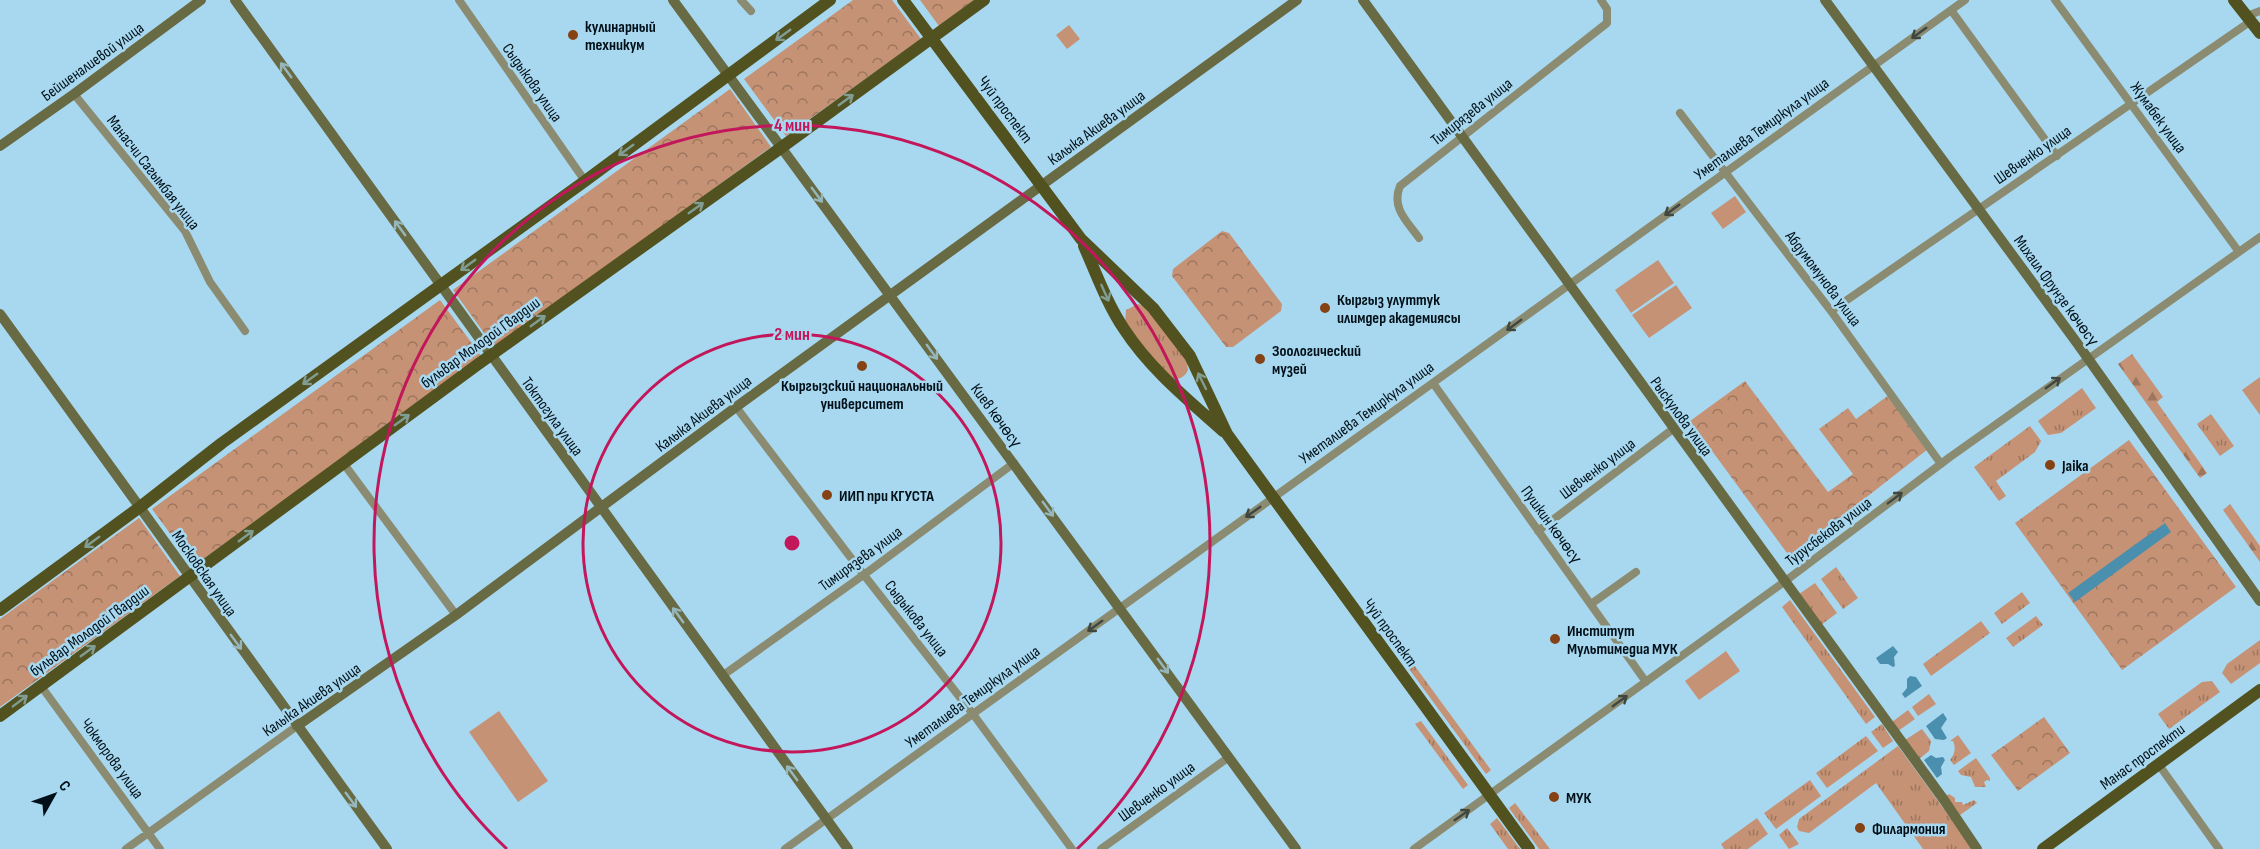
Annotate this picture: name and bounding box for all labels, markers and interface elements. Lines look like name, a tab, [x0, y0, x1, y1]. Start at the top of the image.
place label: кулинарный техникум	[585, 18, 656, 55]
street label: Бейшеналиевой улица	[38, 19, 148, 106]
one-way arrow	[1912, 27, 1928, 39]
marker: кулинарный техникум	[566, 28, 580, 42]
one-way arrow	[775, 28, 791, 41]
street label: Сыдыкова улица	[498, 40, 566, 126]
one-way arrow	[280, 63, 292, 79]
street label: Чуй проспект	[973, 73, 1036, 147]
street label: Тимирязева улица	[1427, 74, 1516, 150]
street label: Уметалиева Темиркула улица	[1691, 74, 1833, 184]
street label: Жумабек улица	[2126, 79, 2190, 157]
street label: Калыка Акиева улица	[1045, 87, 1149, 170]
one-way arrow	[838, 94, 854, 106]
street label: Манасчи Сагымбая улица	[102, 112, 203, 234]
text: 4 мин	[774, 115, 810, 136]
street label: Шевченко улица	[1991, 122, 2075, 189]
one-way arrow	[619, 144, 635, 157]
one-way arrow	[811, 186, 823, 202]
one-way arrow	[688, 202, 704, 214]
one-way arrow	[1664, 204, 1680, 216]
one-way arrow	[393, 221, 406, 237]
street label: Абдумомунова улица	[1780, 227, 1865, 330]
street label: Михаил Фрунзе көчөсү	[2009, 232, 2102, 350]
one-way arrow	[461, 259, 477, 271]
one-way arrow	[1100, 283, 1111, 301]
place label: Кыргыз улуттук илимдер академиясы	[1337, 291, 1461, 328]
street label: бульвар Молодой Гвардии	[418, 294, 544, 393]
marker: Кыргыз улуттук илимдер академиясы	[1318, 301, 1332, 315]
one-way arrow	[529, 315, 545, 328]
one-way arrow	[1507, 319, 1523, 332]
text: 2 мин	[774, 324, 810, 345]
place label: Зоологический музей	[1272, 342, 1361, 379]
one-way arrow	[926, 343, 938, 359]
marker: Зоологический музей	[1253, 352, 1267, 366]
street label: Уметалиева Темиркула улица	[1296, 358, 1438, 468]
marker: Кыргызский национальный университет	[855, 359, 869, 373]
street label: Калыка Акиева улица	[652, 372, 756, 457]
one-way arrow	[303, 373, 319, 385]
one-way arrow	[1196, 373, 1208, 391]
street label: Токтогула улица	[517, 374, 587, 460]
street label: Рыскулова улица	[1646, 374, 1716, 460]
place label: Кыргызский национальный университет	[781, 377, 943, 414]
one-way arrow	[2044, 377, 2060, 389]
street label: Киев көчөсү	[966, 380, 1025, 451]
one-way arrow	[394, 414, 410, 426]
street label: Шевченко улица	[1556, 435, 1640, 504]
place label: Jaika	[2061, 457, 2089, 476]
marker: Jaika	[2043, 458, 2057, 472]
street label: Пушкин көчөсү	[1516, 482, 1585, 567]
place label: ИИП при КГУСТА	[839, 487, 934, 506]
marker: ИИП при КГУСТА	[820, 488, 834, 502]
one-way arrow	[1887, 492, 1903, 505]
street label: Турусбекова улица	[1782, 494, 1876, 571]
one-way arrow	[1041, 500, 1054, 516]
one-way arrow	[1245, 506, 1262, 518]
street label: Тимирязева улица	[816, 523, 906, 596]
street label: Московская улица	[167, 527, 240, 620]
one-way arrow	[237, 530, 253, 543]
centre of rings	[782, 533, 802, 553]
one-way arrow	[85, 536, 101, 548]
street label: Сыдыкова улица	[880, 577, 952, 661]
street label: бульвар Молодой Гвардии	[27, 582, 153, 681]
street label: Чуй проспект	[1359, 595, 1421, 670]
one-way arrow	[672, 607, 684, 623]
one-way arrow	[1087, 620, 1103, 632]
place label: Институт Мультимедиа МУК	[1567, 622, 1678, 659]
marker: Институт Мультимедиа МУК	[1548, 632, 1562, 646]
one-way arrow	[230, 634, 243, 650]
street label: Уметалиева Темиркула улица	[902, 642, 1044, 752]
one-way arrow	[80, 645, 96, 657]
one-way arrow	[1157, 658, 1169, 674]
street label: Калыка Акиева улица	[259, 659, 365, 741]
one-way arrow	[12, 695, 28, 707]
one-way arrow	[1611, 695, 1627, 707]
street label: Чокморова улица	[76, 715, 147, 803]
street label: Манас проспекти	[2097, 720, 2189, 794]
street label: Шевченко улица	[1115, 758, 1199, 826]
north arrow	[24, 765, 84, 825]
one-way arrow	[786, 765, 798, 781]
text: С	[54, 777, 74, 796]
place label: МУК	[1566, 789, 1592, 808]
marker: МУК	[1547, 790, 1561, 804]
one-way arrow	[345, 792, 357, 808]
one-way arrow	[1453, 809, 1469, 821]
place label: Филармония	[1872, 820, 1946, 839]
marker: Филармония	[1853, 821, 1867, 835]

